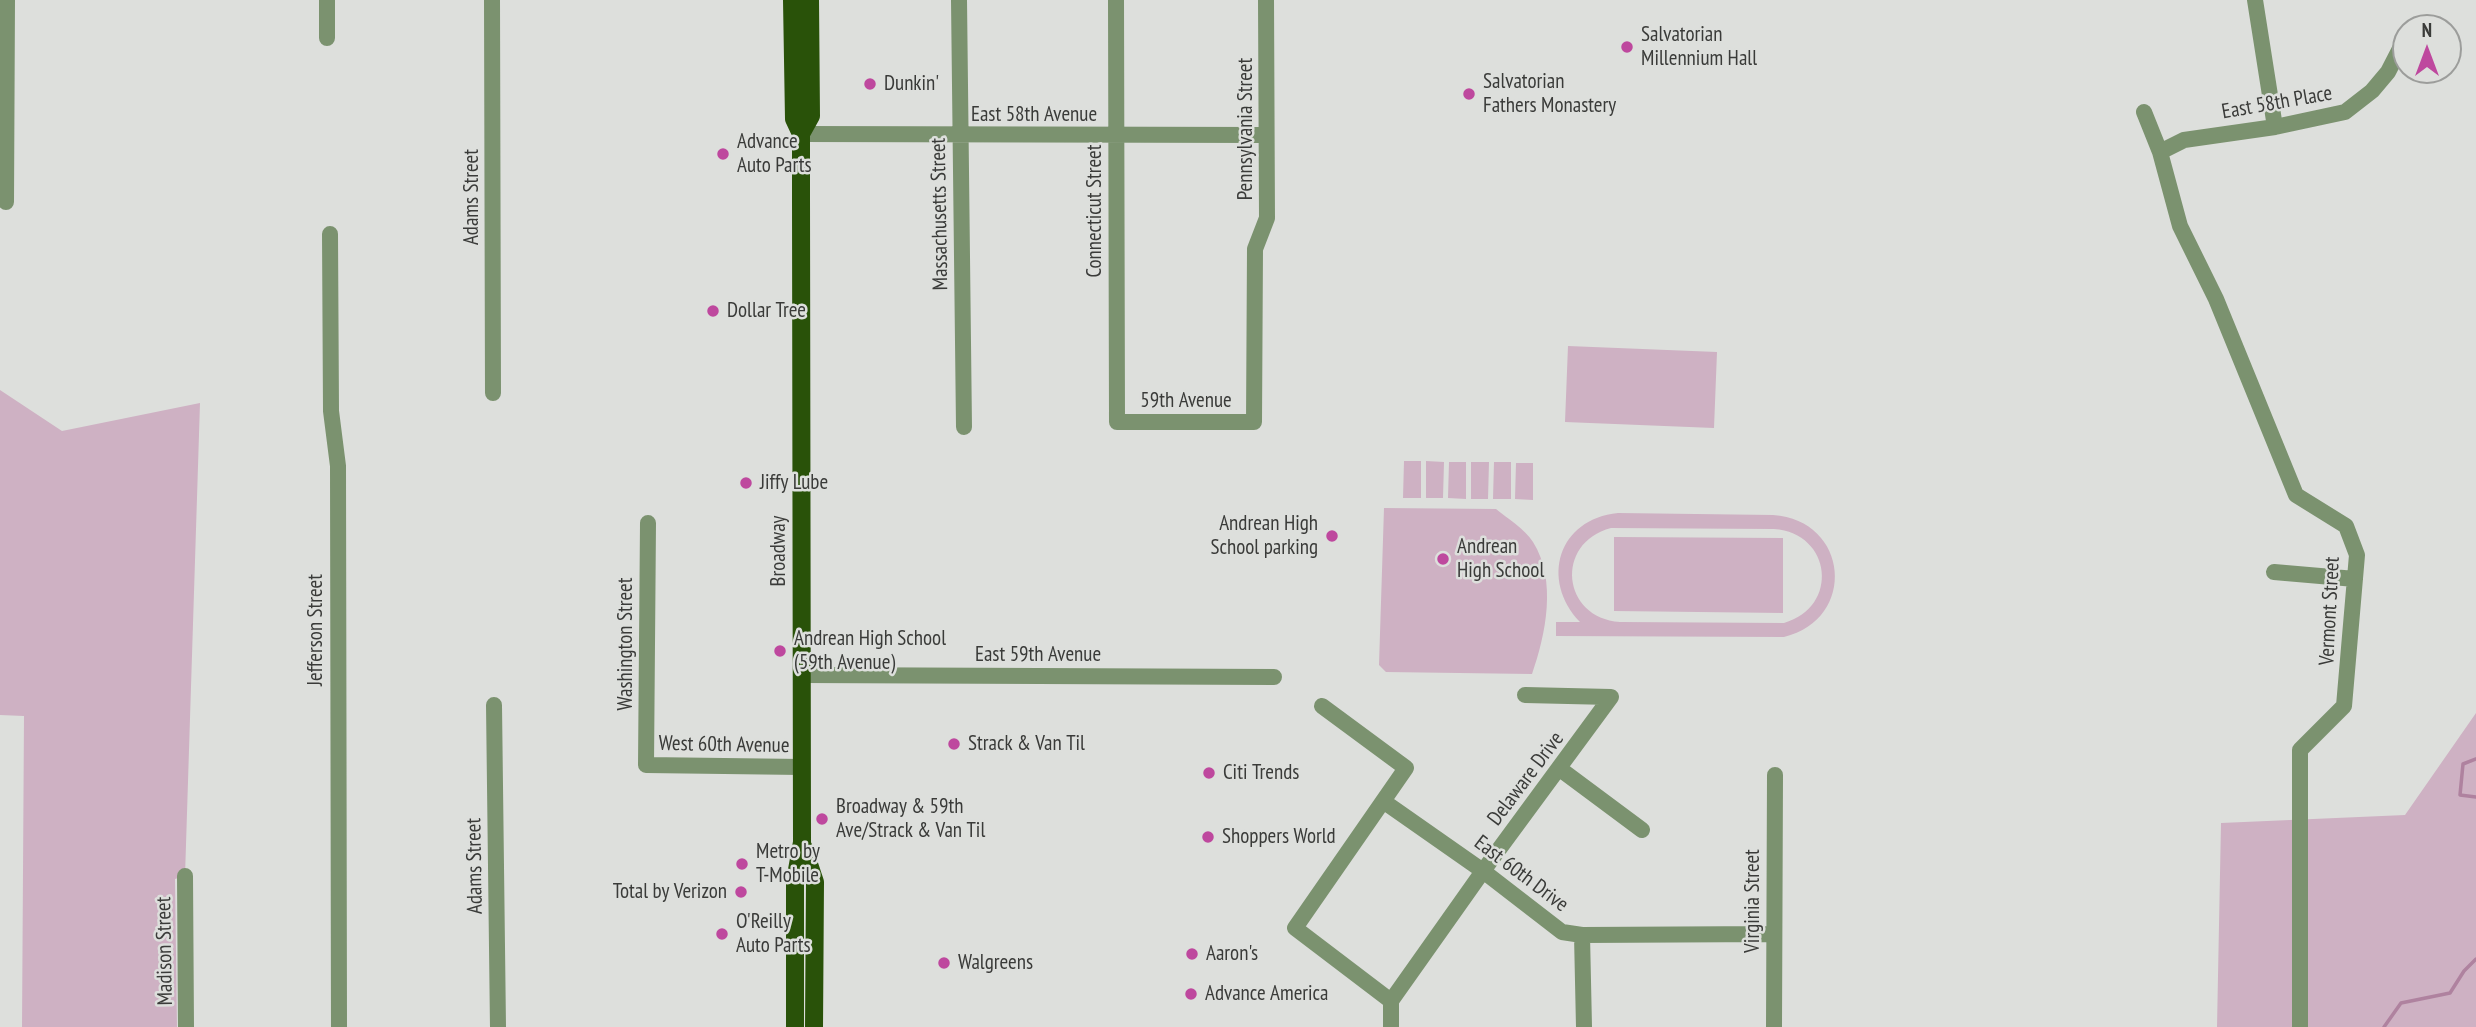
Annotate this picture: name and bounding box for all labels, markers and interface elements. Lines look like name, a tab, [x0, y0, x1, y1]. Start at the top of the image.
north arrow	[2392, 14, 2462, 84]
text: N	[2422, 18, 2432, 42]
place label: Salvatorian Millennium Hall	[1641, 22, 1757, 72]
marker: Salvatorian Millennium Hall	[1619, 39, 1635, 55]
street label: Pennsylvania Street	[1233, 58, 1259, 200]
place label: Salvatorian Fathers Monastery	[1483, 69, 1616, 119]
place label: Dunkin'	[884, 71, 939, 97]
marker: Dunkin'	[862, 76, 878, 92]
street label: East 58th Place	[2220, 81, 2334, 125]
marker: Salvatorian Fathers Monastery	[1461, 86, 1477, 102]
street label: East 58th Avenue	[971, 102, 1097, 128]
place label: Advance Auto Parts	[737, 129, 812, 179]
street label: Massachusetts Street	[926, 138, 954, 290]
street label: Connecticut Street	[1082, 144, 1108, 278]
marker: Advance Auto Parts	[715, 146, 731, 162]
street label: Adams Street	[459, 149, 485, 245]
place label: Dollar Tree	[727, 298, 806, 324]
marker: Dollar Tree	[705, 303, 721, 319]
street label: 59th Avenue	[1140, 388, 1232, 414]
place label: Jiffy Lube	[760, 470, 828, 496]
marker: Jiffy Lube	[738, 475, 754, 491]
place label: Andrean High School parking	[1211, 511, 1318, 561]
street label: Broadway	[766, 516, 792, 586]
marker: Andrean High School parking	[1324, 528, 1340, 544]
place label: Andrean High School	[1457, 534, 1544, 584]
marker: Andrean High School	[1435, 551, 1451, 567]
street label: Vermont Street	[2315, 556, 2345, 666]
street label: Jefferson Street	[303, 574, 329, 686]
street label: Washington Street	[613, 578, 639, 710]
place label: Andrean High School (59th Avenue)	[794, 626, 946, 676]
street label: East 59th Avenue	[975, 642, 1101, 668]
marker: Andrean High School (59th Avenue)	[772, 643, 788, 659]
street label: Delaware Drive	[1483, 727, 1569, 831]
street label: West 60th Avenue	[658, 731, 790, 759]
place label: Strack & Van Til	[968, 731, 1085, 757]
marker: Strack & Van Til	[946, 736, 962, 752]
place label: Citi Trends	[1223, 760, 1299, 786]
marker: Citi Trends	[1201, 765, 1217, 781]
place label: Broadway & 59th Ave/Strack & Van Til	[836, 794, 985, 844]
marker: Broadway & 59th Ave/Strack & Van Til	[814, 811, 830, 827]
street label: Adams Street	[462, 818, 488, 914]
place label: Shoppers World	[1222, 824, 1336, 850]
marker: Shoppers World	[1200, 829, 1216, 845]
street label: East 60th Drive	[1469, 830, 1573, 918]
place label: Metro by T-Mobile	[756, 839, 820, 889]
street label: Virginia Street	[1740, 849, 1766, 953]
marker: Metro by T-Mobile	[734, 856, 750, 872]
place label: Total by Verizon	[613, 879, 727, 905]
marker: Total by Verizon	[733, 884, 749, 900]
street label: Madison Street	[151, 896, 179, 1006]
place label: O'Reilly Auto Parts	[736, 909, 811, 959]
marker: O'Reilly Auto Parts	[714, 926, 730, 942]
place label: Aaron's	[1206, 941, 1258, 967]
marker: Aaron's	[1184, 946, 1200, 962]
place label: Walgreens	[958, 950, 1033, 976]
marker: Walgreens	[936, 955, 952, 971]
place label: Advance America	[1205, 981, 1329, 1007]
marker: Advance America	[1183, 986, 1199, 1002]

